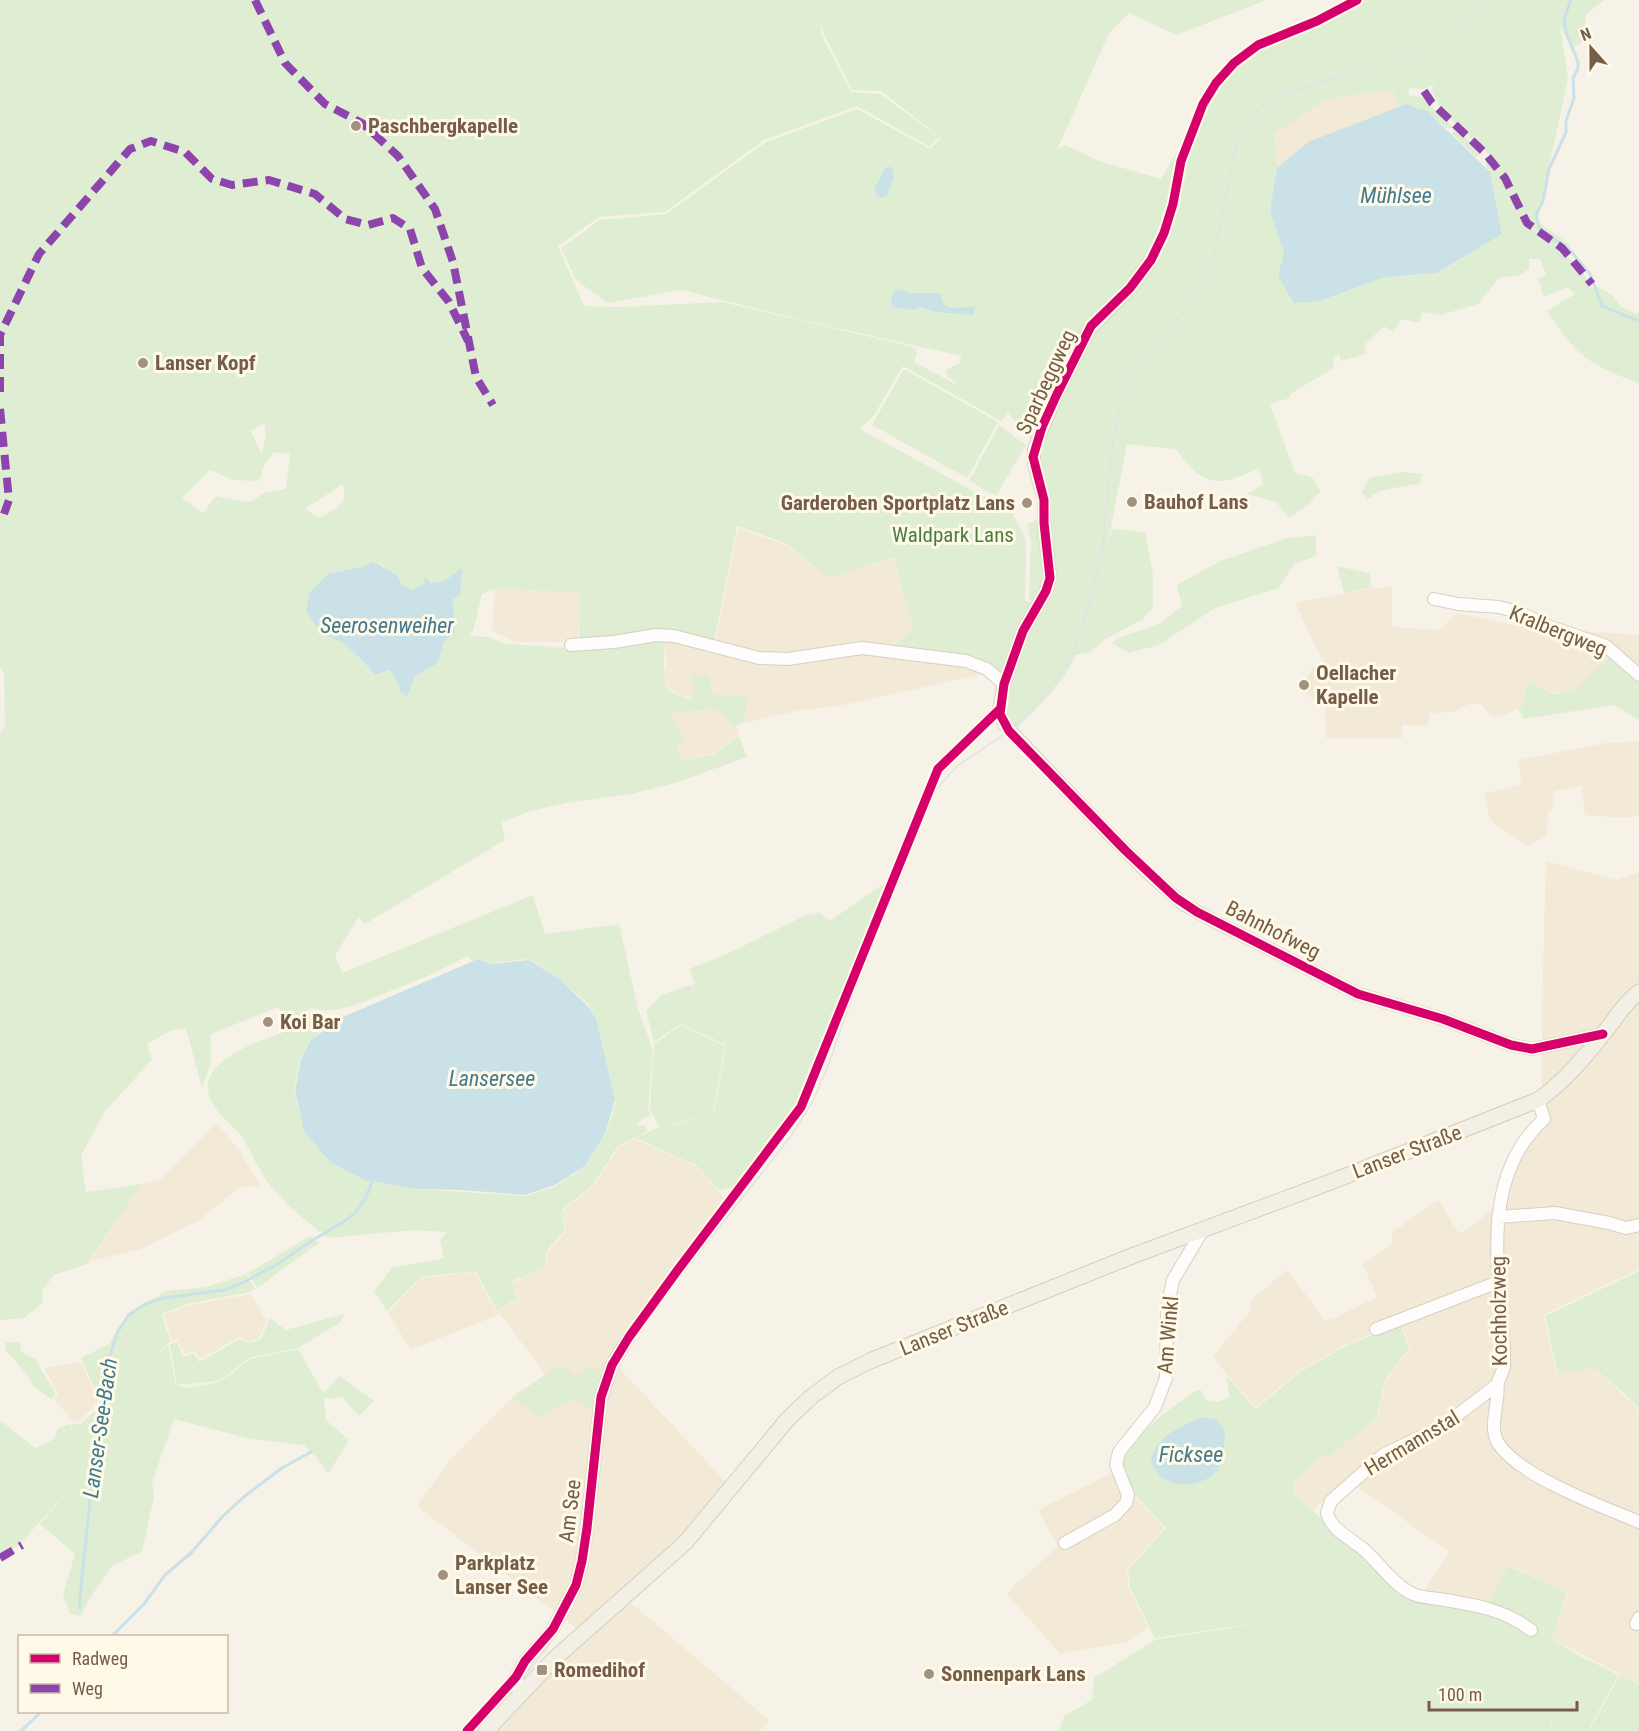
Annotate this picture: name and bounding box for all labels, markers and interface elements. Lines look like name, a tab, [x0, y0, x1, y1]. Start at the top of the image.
north arrow	[1561, 18, 1621, 78]
text: N	[1578, 24, 1594, 45]
place label: Paschbergkapelle	[368, 114, 518, 138]
marker: Paschbergkapelle	[349, 119, 363, 133]
water label: Mühlsee	[1360, 183, 1432, 208]
street label: Sparbeggweg	[1011, 326, 1081, 438]
place label: Lanser Kopf	[155, 351, 256, 375]
marker: Lanser Kopf	[136, 356, 150, 370]
place label: Bauhof Lans	[1144, 490, 1248, 514]
place label: Garderoben Sportplatz Lans	[781, 491, 1015, 515]
marker: Bauhof Lans	[1125, 495, 1139, 509]
marker: Garderoben Sportplatz Lans	[1020, 496, 1034, 510]
park label: Waldpark Lans	[892, 523, 1014, 547]
street label: Kralbergweg	[1506, 601, 1610, 661]
water label: Seerosenweiher	[320, 613, 454, 638]
place label: Oellacher Kapelle	[1316, 661, 1396, 709]
marker: Oellacher Kapelle	[1297, 678, 1311, 692]
street label: Bahnhofweg	[1222, 896, 1324, 964]
place label: Koi Bar	[280, 1010, 341, 1034]
marker: Koi Bar	[261, 1015, 275, 1029]
water label: Lansersee	[449, 1066, 535, 1091]
street label: Lanser Straße	[1349, 1120, 1465, 1184]
street label: Kochholzweg	[1486, 1256, 1512, 1366]
street label: Lanser Straße	[896, 1295, 1012, 1361]
street label: Am Winkl	[1153, 1295, 1183, 1375]
water label: Lanser-See-Bach	[78, 1357, 122, 1499]
street label: Hermannstal	[1360, 1405, 1464, 1481]
water label: Ficksee	[1159, 1442, 1223, 1467]
street label: Am See	[554, 1478, 586, 1544]
place label: Parkplatz Lanser See	[455, 1551, 548, 1599]
marker: Parkplatz Lanser See	[436, 1568, 450, 1582]
legend	[18, 1635, 228, 1713]
text: Radweg	[72, 1648, 128, 1669]
place label: Romedihof	[554, 1658, 645, 1682]
place label: Sonnenpark Lans	[941, 1662, 1086, 1686]
marker: Romedihof	[535, 1663, 549, 1677]
marker: Sonnenpark Lans	[922, 1667, 936, 1681]
scale bar	[1429, 1674, 1578, 1712]
text: Weg	[72, 1678, 103, 1699]
text: 100 m	[1438, 1684, 1482, 1705]

